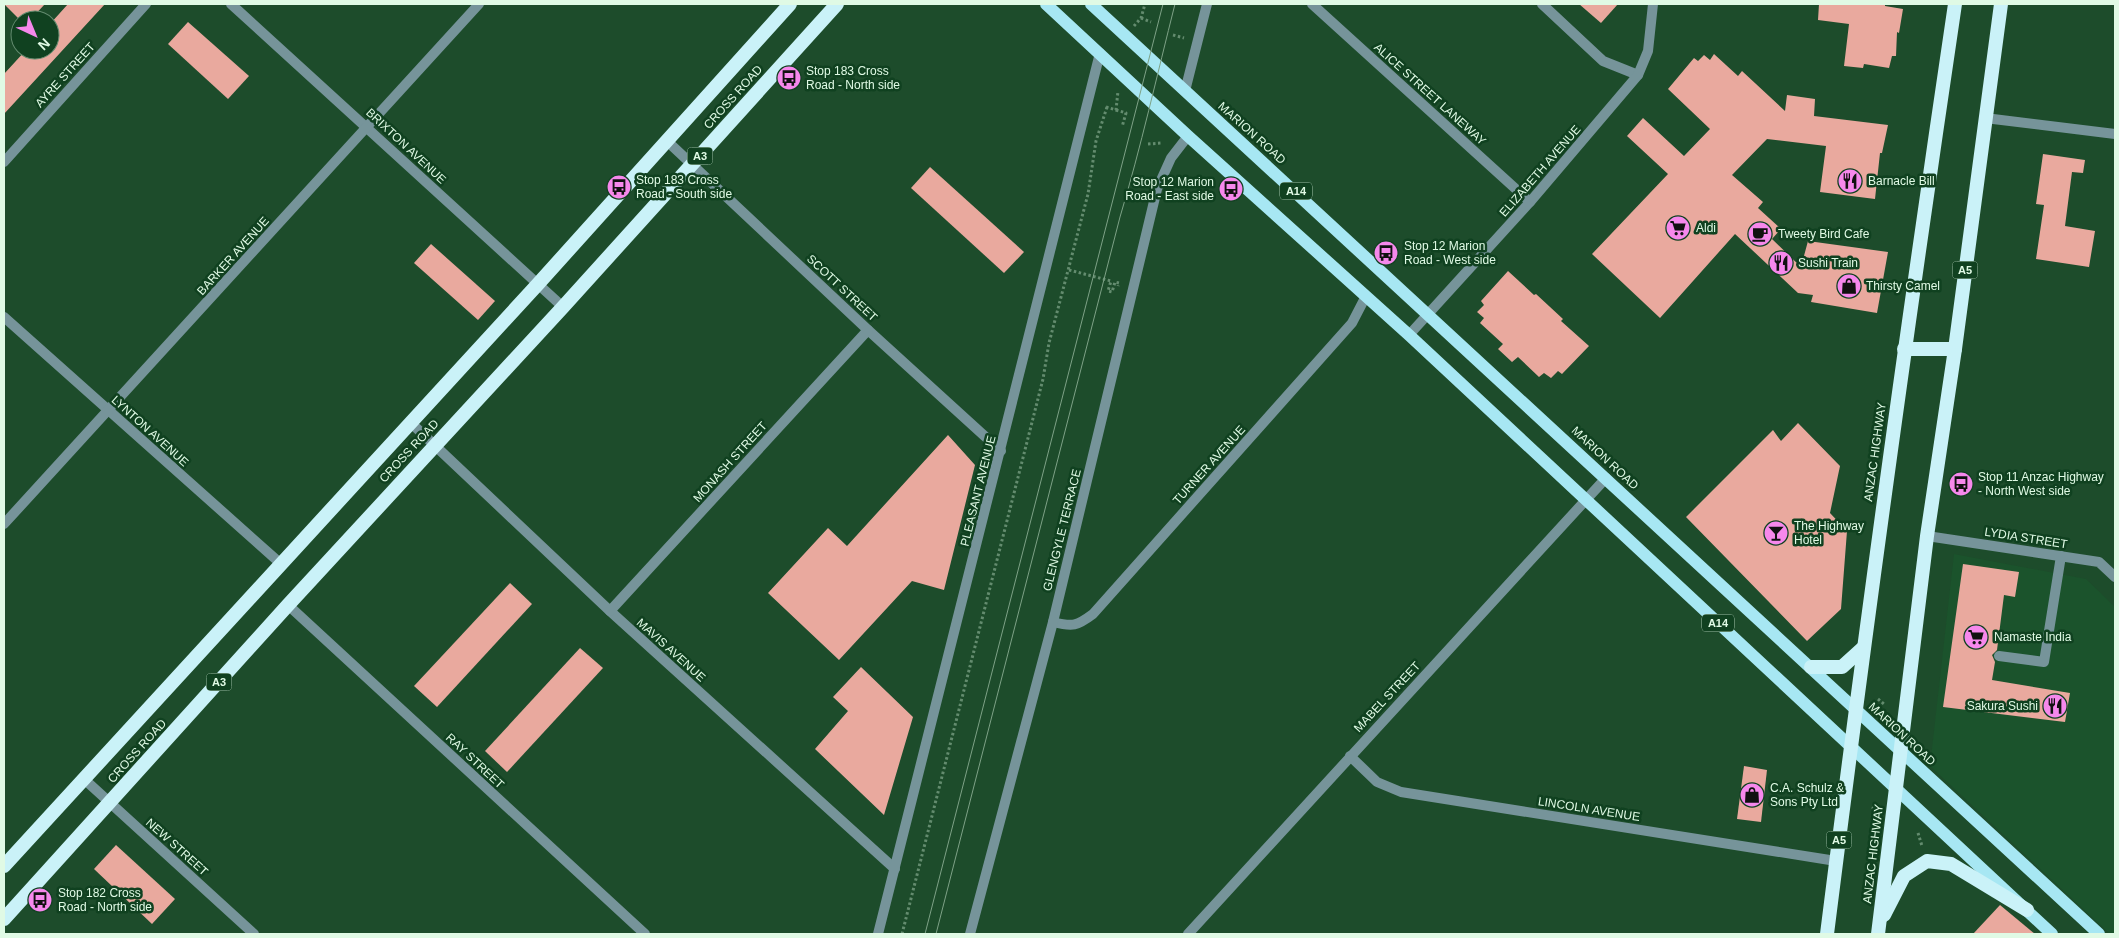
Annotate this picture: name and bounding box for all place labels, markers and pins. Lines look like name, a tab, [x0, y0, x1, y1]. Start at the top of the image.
place label: Stop 183 Cross Road - North side	[806, 64, 900, 92]
bus stop icon: Stop 183 Cross Road - North side	[776, 65, 802, 91]
restaurant icon: Barnacle Bill	[1837, 168, 1863, 194]
place label: Stop 183 Cross Road - South side	[636, 173, 732, 201]
bus stop icon: Stop 183 Cross Road - South side	[606, 174, 632, 200]
place label: Barnacle Bill	[1868, 174, 1935, 188]
place label: Stop 12 Marion Road - East side	[1125, 175, 1214, 203]
bus stop icon: Stop 12 Marion Road - East side	[1218, 176, 1244, 202]
supermarket icon: Aldi	[1665, 215, 1691, 241]
place label: Aldi	[1696, 221, 1716, 235]
cafe icon: Tweety Bird Cafe	[1747, 221, 1773, 247]
place label: Tweety Bird Cafe	[1778, 227, 1870, 241]
place label: Stop 12 Marion Road - West side	[1404, 239, 1496, 267]
bus stop icon: Stop 12 Marion Road - West side	[1373, 240, 1399, 266]
restaurant icon: Sushi Train	[1768, 250, 1794, 276]
place label: Sushi Train	[1798, 256, 1858, 270]
shop icon: Thirsty Camel	[1836, 273, 1862, 299]
place label: Thirsty Camel	[1866, 279, 1940, 293]
place label: Stop 11 Anzac Highway - North West side	[1978, 470, 2104, 498]
bus stop icon: Stop 11 Anzac Highway - North West side	[1948, 471, 1974, 497]
place label: The Highway Hotel	[1794, 519, 1864, 547]
bar icon: The Highway Hotel	[1763, 520, 1789, 546]
supermarket icon: Namaste India	[1963, 624, 1989, 650]
place label: Namaste India	[1994, 630, 2072, 644]
restaurant icon: Sakura Sushi	[2042, 693, 2068, 719]
place label: Sakura Sushi	[1967, 699, 2038, 713]
place label: C.A. Schulz & Sons Pty Ltd	[1770, 781, 1844, 809]
shop icon: C.A. Schulz & Sons Pty Ltd	[1739, 782, 1765, 808]
place label: Stop 182 Cross Road - North side	[58, 886, 152, 914]
bus stop icon: Stop 182 Cross Road - North side	[27, 887, 53, 913]

